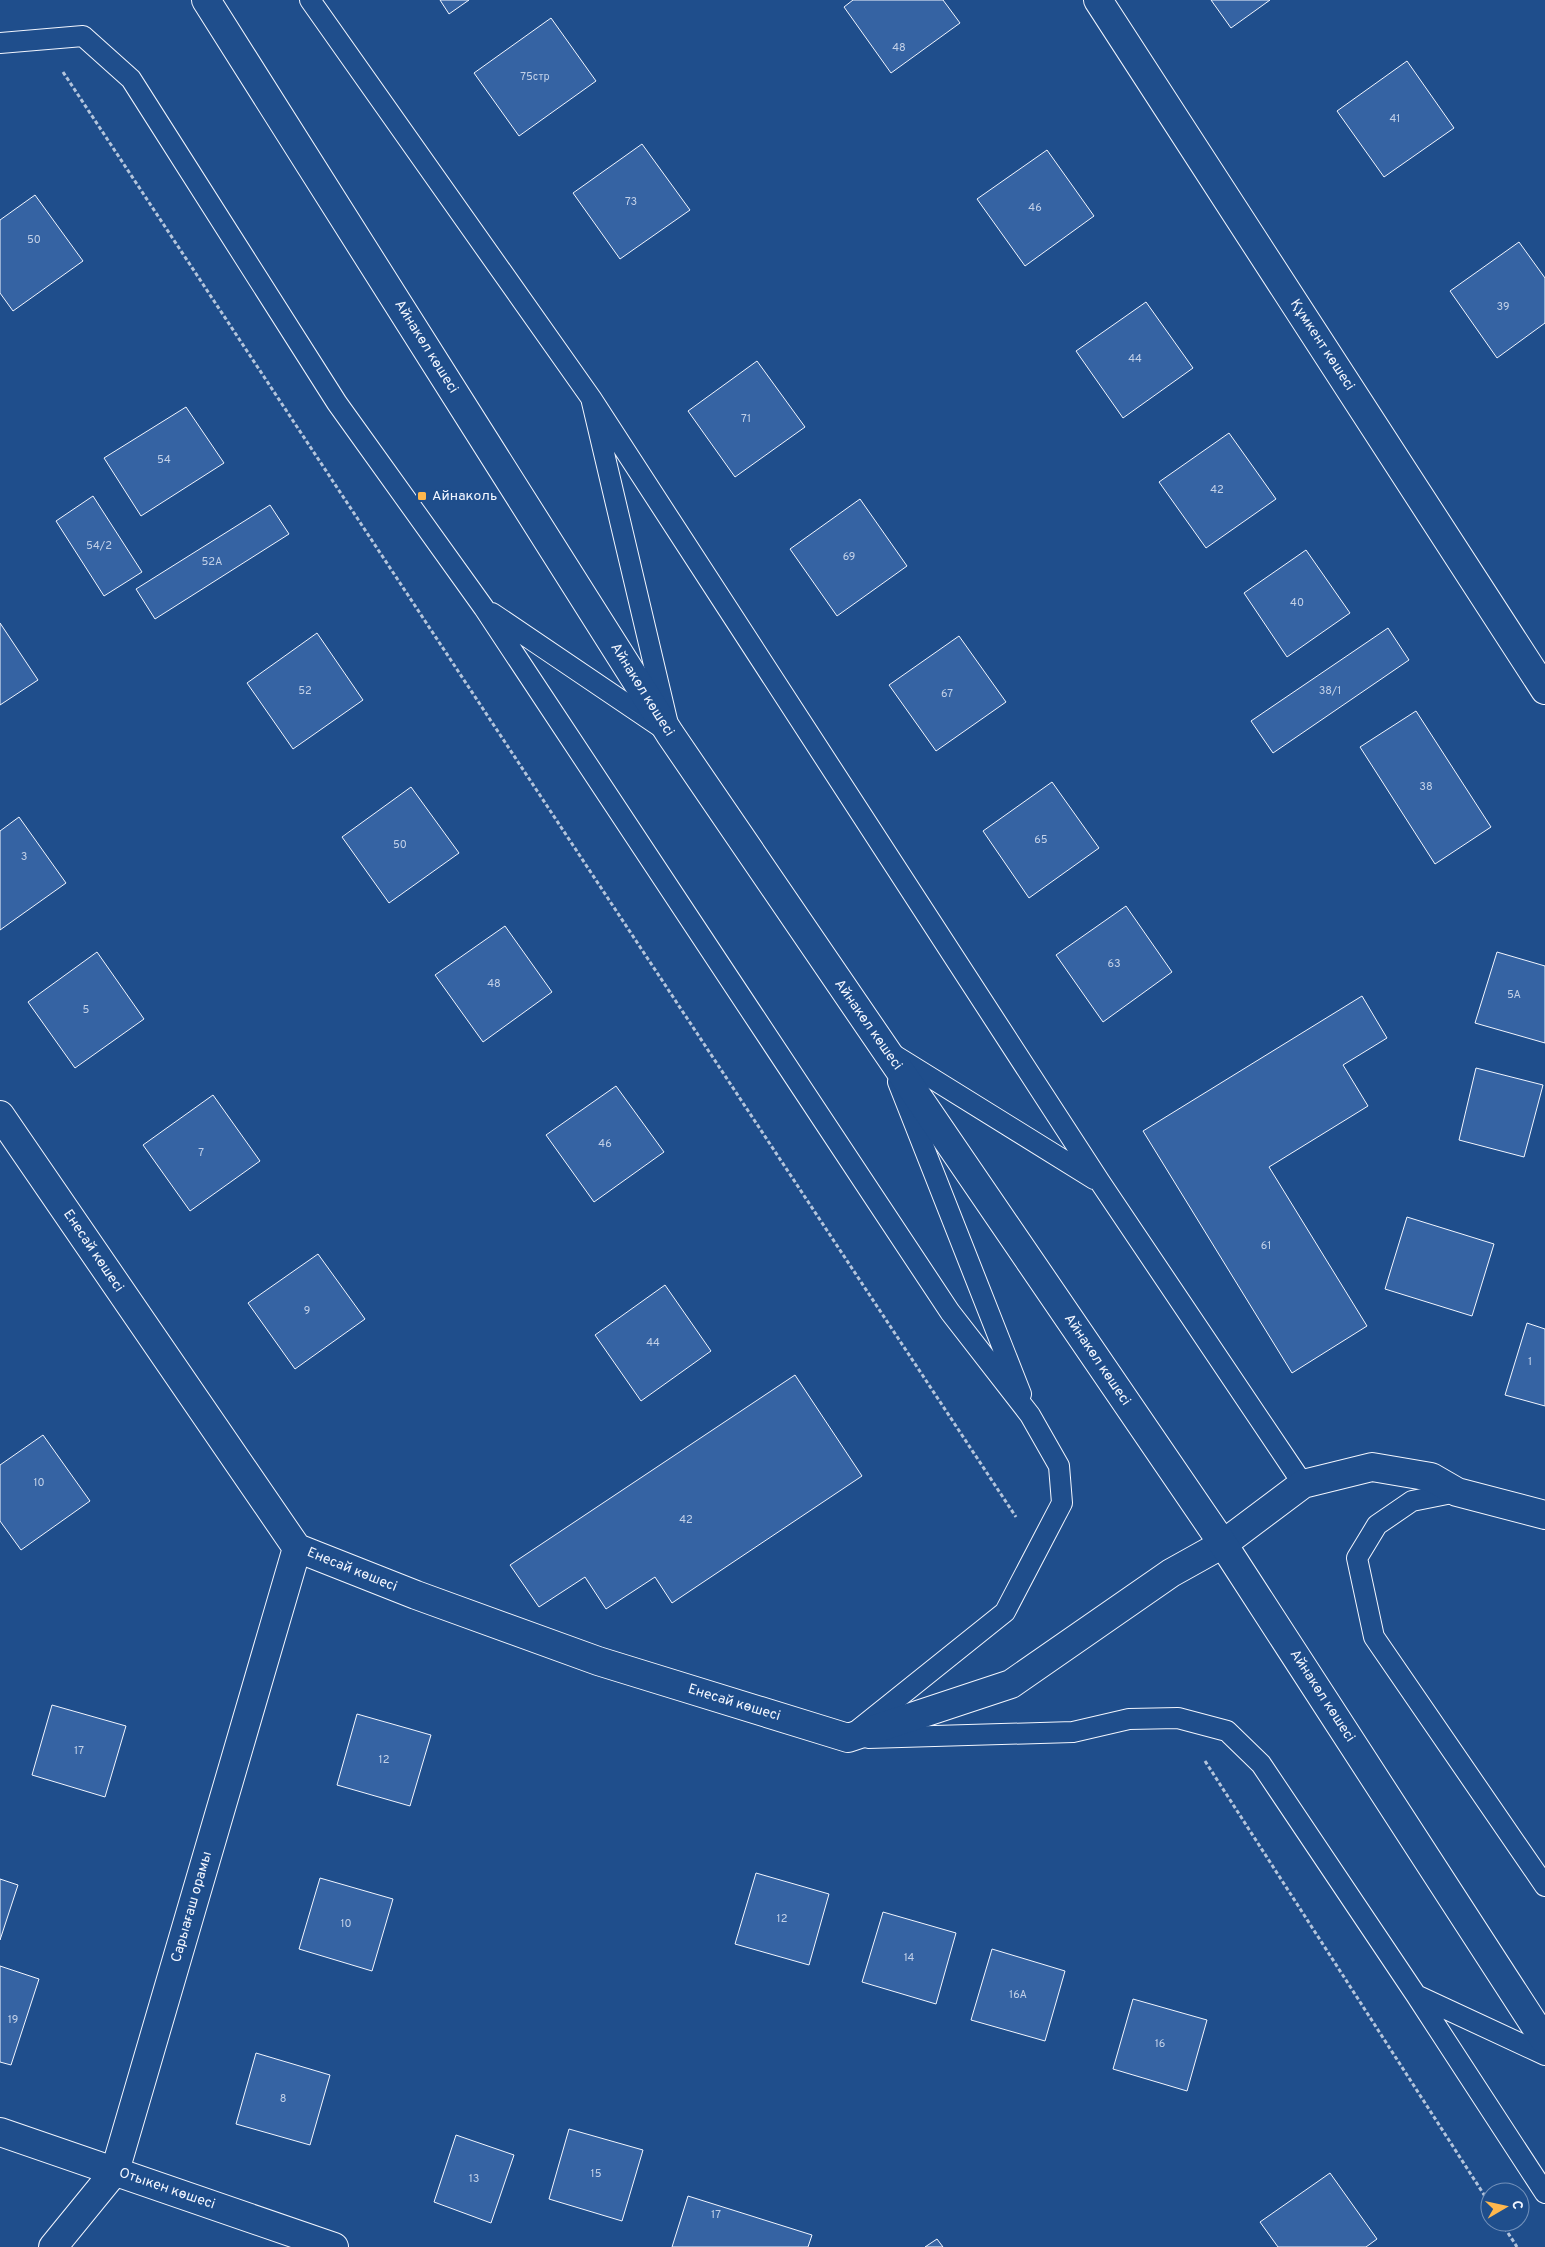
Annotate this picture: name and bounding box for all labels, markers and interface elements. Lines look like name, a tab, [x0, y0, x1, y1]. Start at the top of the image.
house number: 48	[892, 41, 906, 55]
house number: 75стр	[520, 70, 550, 84]
house number: 41	[1390, 112, 1400, 126]
house number: 73	[625, 195, 637, 209]
house number: 46	[1028, 201, 1042, 215]
house number: 50	[27, 233, 41, 247]
street label: Құмкент көшесі	[1286, 296, 1358, 394]
street label: Айнакөл көшесі	[391, 297, 461, 397]
house number: 39	[1497, 300, 1509, 314]
house number: 44	[1128, 352, 1142, 366]
house number: 71	[741, 412, 751, 426]
house number: 54	[157, 453, 171, 467]
house number: 42	[1210, 483, 1224, 497]
place label: Айнаколь	[432, 488, 497, 505]
marker: Айнаколь	[416, 490, 428, 502]
house number: 54/2	[86, 539, 112, 553]
house number: 69	[843, 550, 855, 564]
house number: 52А	[202, 555, 222, 569]
house number: 40	[1290, 596, 1304, 610]
street label: Айнакөл көшесі	[607, 640, 677, 740]
house number: 52	[298, 684, 312, 698]
house number: 38/1	[1319, 684, 1341, 698]
house number: 67	[941, 687, 953, 701]
house number: 38	[1419, 780, 1433, 794]
house number: 65	[1034, 833, 1048, 847]
house number: 50	[393, 838, 407, 852]
house number: 3	[21, 850, 27, 864]
house number: 63	[1107, 957, 1121, 971]
street label: Айнакөл көшесі	[830, 976, 906, 1074]
house number: 48	[487, 977, 501, 991]
house number: 5A	[1507, 988, 1521, 1002]
house number: 5	[83, 1003, 90, 1017]
house number: 46	[598, 1137, 612, 1151]
house number: 7	[198, 1146, 204, 1160]
street label: Енесай көшесі	[59, 1206, 127, 1296]
house number: 61	[1261, 1239, 1271, 1253]
house number: 9	[304, 1304, 310, 1318]
street label: Айнакөл көшесі	[1060, 1311, 1134, 1409]
house number: 44	[646, 1336, 660, 1350]
house number: 1	[1528, 1355, 1532, 1369]
house number: 10	[33, 1476, 45, 1490]
house number: 42	[679, 1513, 693, 1527]
street label: Енесай көшесі	[304, 1544, 400, 1596]
street label: Айнакөл көшесі	[1286, 1647, 1358, 1745]
street label: Енесай көшесі	[686, 1681, 782, 1725]
house number: 17	[74, 1744, 84, 1758]
house number: 12	[379, 1753, 389, 1767]
street label: Сарыағаш орамы	[168, 1850, 216, 1964]
house number: 12	[777, 1912, 787, 1926]
house number: 10	[340, 1917, 352, 1931]
house number: 14	[904, 1951, 915, 1965]
house number: 16А	[1009, 1988, 1027, 2002]
house number: 19	[8, 2013, 18, 2027]
house number: 16	[1155, 2037, 1165, 2051]
house number: 8	[280, 2092, 286, 2106]
street label: Отыкен көшесі	[117, 2165, 217, 2213]
house number: 15	[591, 2167, 602, 2181]
house number: 13	[469, 2172, 479, 2186]
north arrow	[1480, 2182, 1530, 2232]
text: С	[1507, 2199, 1525, 2211]
house number: 17	[711, 2208, 721, 2222]

